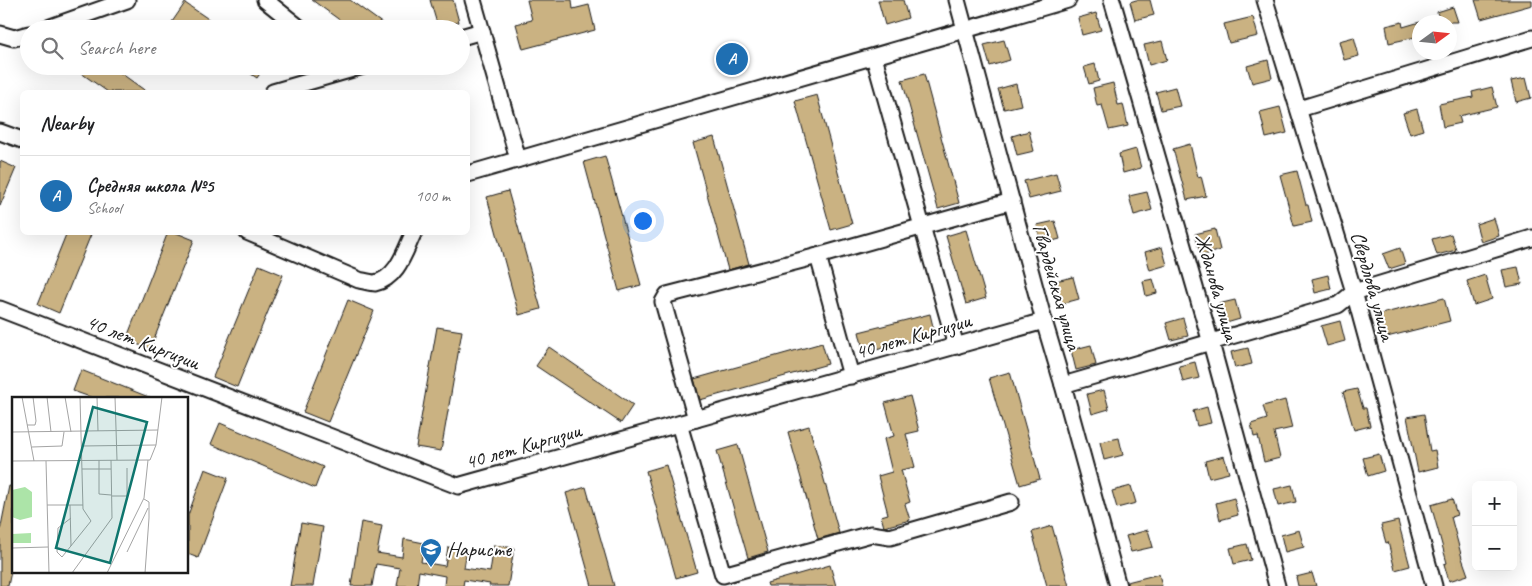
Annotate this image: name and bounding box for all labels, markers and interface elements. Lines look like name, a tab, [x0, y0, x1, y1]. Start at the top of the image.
north arrow	[1412, 15, 1457, 60]
search box	[20, 20, 470, 75]
icon: search	[38, 34, 66, 62]
text: Search here	[78, 36, 155, 60]
pin: A	[716, 40, 748, 78]
text: Nearby	[40, 110, 93, 136]
text: Средняя школа №5	[87, 174, 213, 198]
text: A	[52, 186, 60, 206]
text: 100 m	[416, 186, 450, 206]
text: School	[87, 198, 121, 218]
your location	[630, 208, 656, 234]
street label: Гвардейская улица	[1027, 221, 1088, 354]
street label: Свердлова улица	[1345, 228, 1402, 346]
street label: Жданова улица	[1189, 230, 1245, 346]
street label: 40 лет Киргизии	[852, 307, 976, 365]
street label: 40 лет Киргизии	[83, 308, 205, 376]
inset map	[12, 397, 189, 574]
street label: 40 лет Киргизии	[462, 417, 586, 475]
map controls	[1472, 481, 1517, 571]
button: +	[1472, 481, 1517, 526]
button: −	[1472, 526, 1517, 571]
place label: Наристе	[447, 536, 512, 562]
school or university icon: Наристе	[419, 537, 443, 568]

